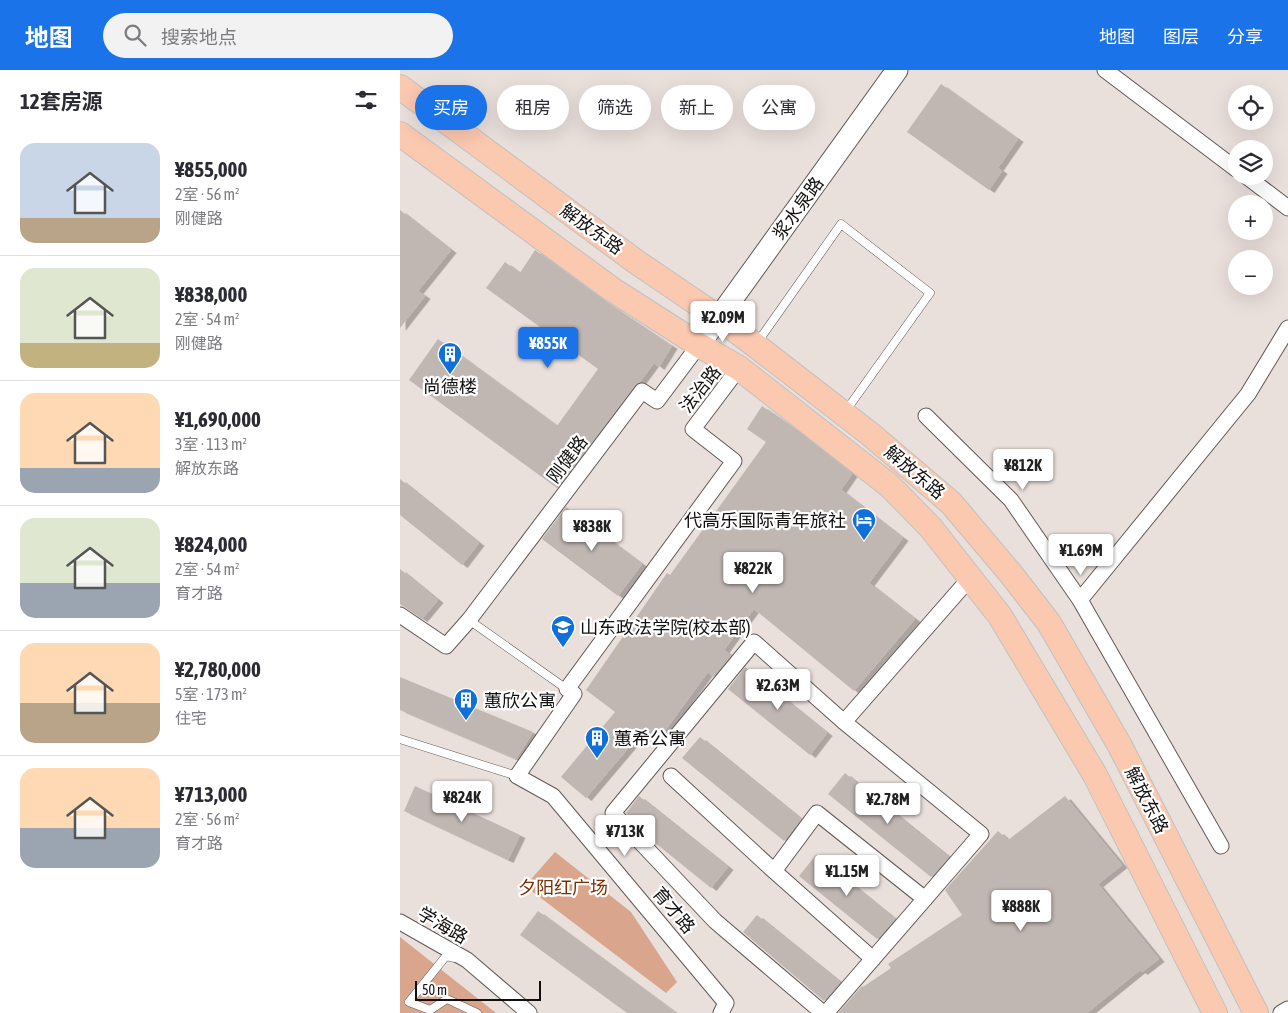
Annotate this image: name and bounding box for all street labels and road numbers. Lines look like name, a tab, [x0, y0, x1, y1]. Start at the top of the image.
street label: 浆水泉路	[768, 173, 828, 243]
street label: 解放东路	[557, 199, 627, 259]
street label: 法治路	[675, 361, 725, 417]
street label: 刚健路	[542, 431, 592, 487]
street label: 解放东路	[881, 441, 949, 503]
street label: 解放东路	[1121, 763, 1173, 837]
street label: 育才路	[649, 883, 699, 937]
street label: 学海路	[414, 902, 472, 948]

